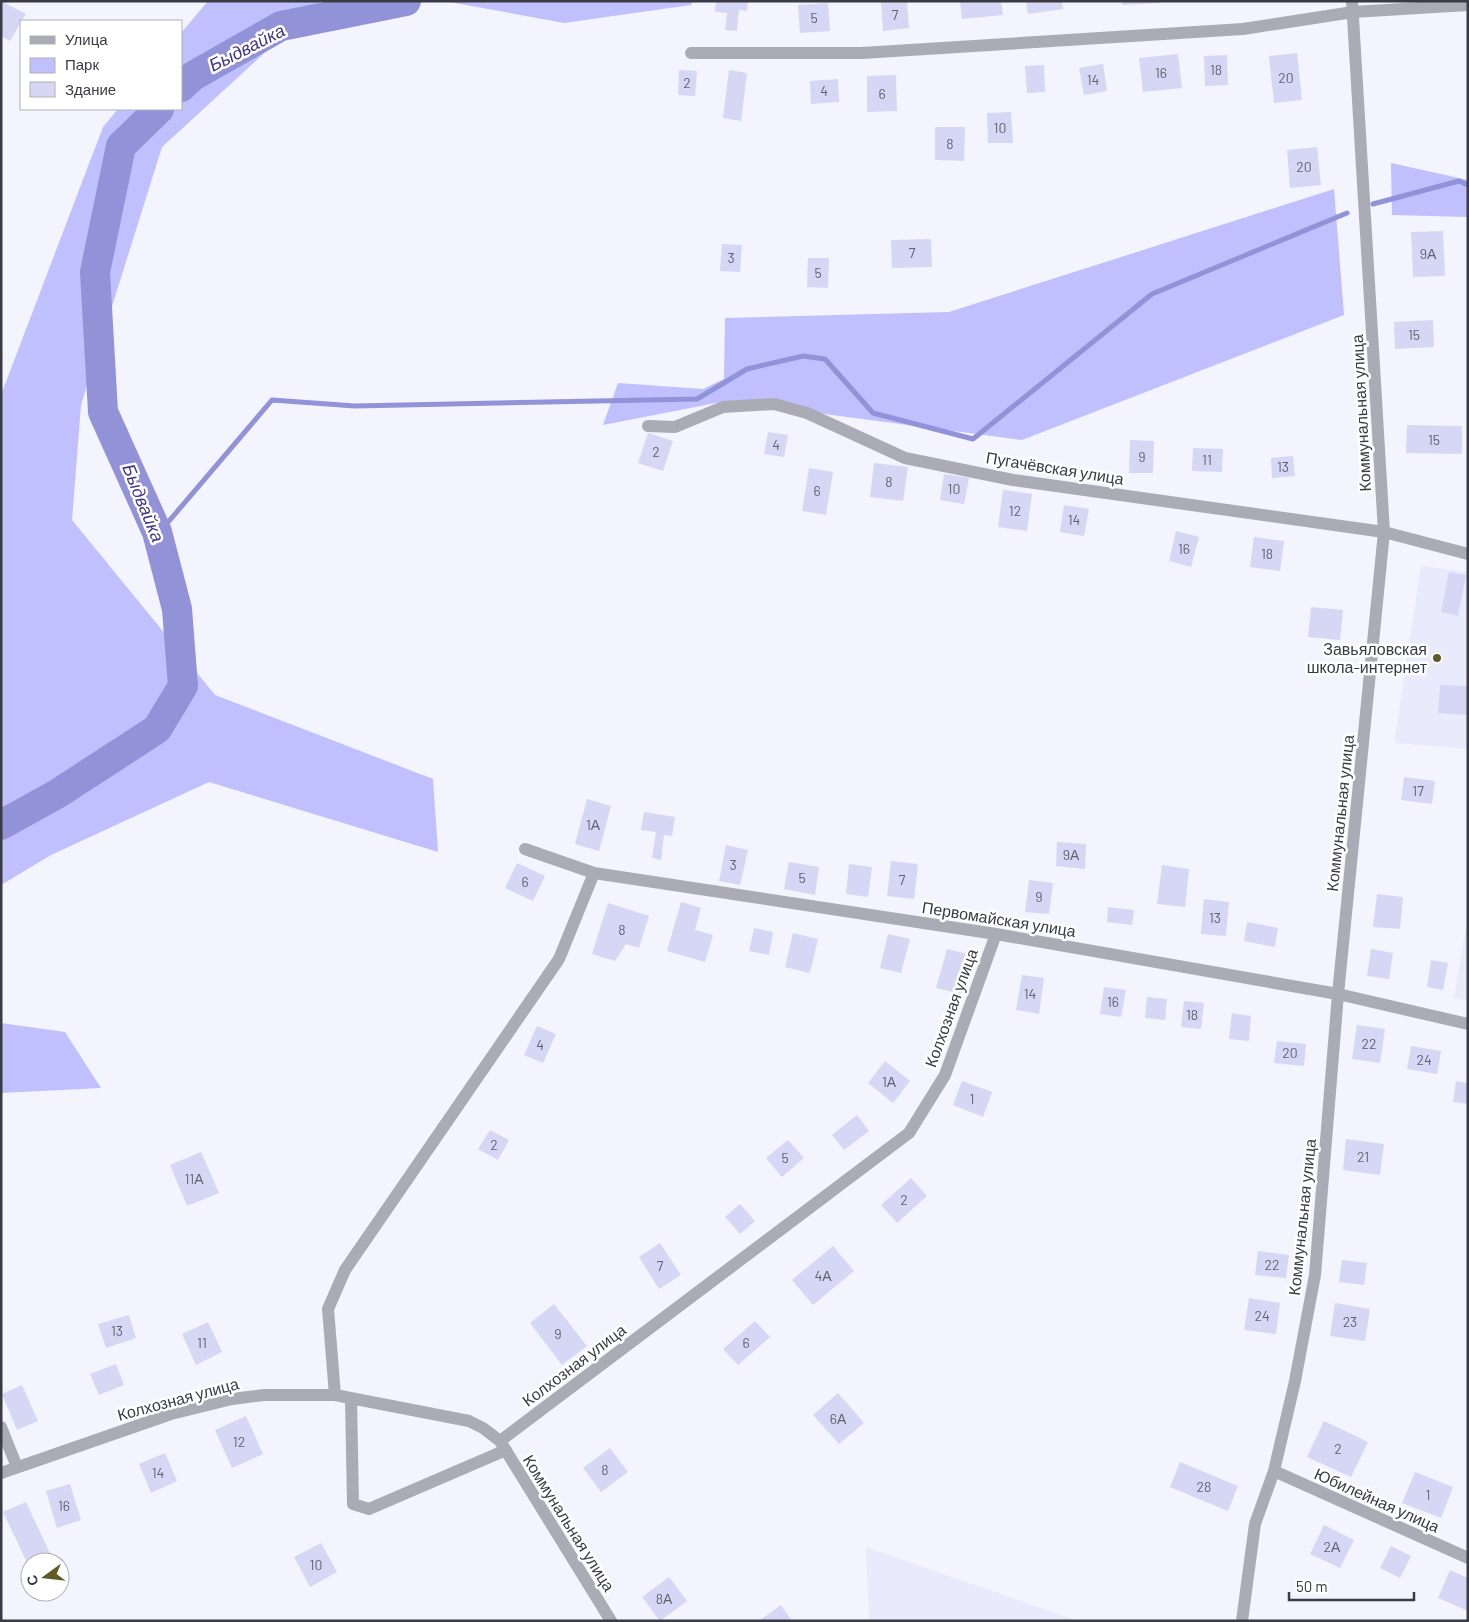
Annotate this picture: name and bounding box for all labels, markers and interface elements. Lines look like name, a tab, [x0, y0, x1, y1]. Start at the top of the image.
house number: 7	[892, 6, 899, 23]
house number: 5	[810, 9, 818, 26]
water label: Быдвайка	[205, 19, 288, 76]
legend	[20, 20, 182, 110]
text: Улица	[65, 30, 108, 48]
text: Парк	[65, 55, 99, 73]
house number: 18	[1210, 61, 1222, 78]
house number: 16	[1155, 64, 1167, 81]
house number: 20	[1278, 69, 1294, 86]
house number: 14	[1087, 71, 1099, 88]
house number: 2	[683, 74, 691, 91]
text: Здание	[65, 80, 116, 98]
house number: 4	[820, 82, 828, 99]
house number: 6	[878, 85, 886, 102]
house number: 10	[994, 119, 1006, 136]
house number: 8	[946, 135, 954, 152]
house number: 20	[1296, 158, 1312, 175]
house number: 7	[909, 244, 916, 261]
house number: 9А	[1420, 245, 1437, 262]
house number: 3	[727, 249, 735, 266]
house number: 5	[814, 264, 822, 281]
house number: 15	[1408, 326, 1420, 343]
street label: Коммунальная улица	[1347, 334, 1374, 492]
house number: 15	[1428, 431, 1440, 448]
house number: 4	[772, 436, 780, 453]
house number: 2	[652, 443, 660, 460]
street label: Пугачёвская улица	[985, 447, 1125, 488]
house number: 9	[1138, 448, 1146, 465]
house number: 11	[1202, 451, 1212, 468]
house number: 13	[1277, 458, 1289, 475]
water label: Быдвайка	[118, 460, 170, 545]
house number: 8	[885, 473, 893, 490]
house number: 10	[948, 480, 960, 497]
house number: 6	[813, 482, 821, 499]
house number: 12	[1009, 502, 1021, 519]
house number: 14	[1068, 511, 1080, 528]
house number: 16	[1178, 540, 1190, 557]
house number: 18	[1261, 545, 1273, 562]
place label: Завьяловская школа-интернет	[1307, 639, 1428, 676]
marker: Завьяловская школа-интернет	[1431, 652, 1443, 664]
street label: Коммунальная улица	[1322, 734, 1357, 892]
house number: 17	[1412, 782, 1424, 799]
house number: 1А	[586, 816, 601, 833]
house number: 9А	[1063, 846, 1080, 863]
house number: 3	[729, 856, 737, 873]
house number: 5	[798, 869, 806, 886]
house number: 7	[899, 871, 906, 888]
house number: 6	[521, 873, 529, 890]
house number: 9	[1035, 888, 1043, 905]
street label: Первомайская улица	[921, 897, 1077, 940]
house number: 13	[1209, 909, 1221, 926]
house number: 8	[618, 921, 626, 938]
street label: Колхозная улица	[920, 946, 981, 1070]
house number: 14	[1024, 985, 1036, 1002]
house number: 16	[1107, 993, 1119, 1010]
house number: 18	[1186, 1006, 1198, 1023]
house number: 22	[1361, 1035, 1377, 1052]
house number: 4	[536, 1036, 544, 1053]
house number: 20	[1282, 1044, 1298, 1061]
house number: 24	[1416, 1051, 1432, 1068]
house number: 1А	[882, 1073, 897, 1090]
house number: 1	[970, 1090, 974, 1107]
house number: 2	[490, 1136, 498, 1153]
street label: Коммунальная улица	[1284, 1138, 1319, 1296]
house number: 21	[1357, 1148, 1369, 1165]
house number: 5	[781, 1149, 789, 1166]
house number: 11А	[184, 1170, 204, 1187]
house number: 2	[900, 1191, 908, 1208]
house number: 22	[1264, 1256, 1280, 1273]
house number: 7	[657, 1257, 664, 1274]
house number: 4А	[814, 1267, 832, 1284]
house number: 24	[1254, 1307, 1270, 1324]
house number: 23	[1343, 1313, 1357, 1330]
street label: Колхозная улица	[518, 1319, 629, 1410]
house number: 13	[111, 1322, 123, 1339]
house number: 9	[554, 1325, 562, 1342]
house number: 11	[197, 1334, 207, 1351]
house number: 6	[742, 1334, 750, 1351]
street label: Колхозная улица	[115, 1373, 241, 1424]
house number: 6А	[830, 1410, 847, 1427]
house number: 12	[233, 1433, 245, 1450]
house number: 2	[1334, 1440, 1342, 1457]
street label: Коммунальная улица	[520, 1451, 619, 1595]
house number: 8	[601, 1461, 609, 1478]
street label: Юбилейная улица	[1312, 1463, 1443, 1536]
house number: 14	[152, 1464, 164, 1481]
house number: 28	[1197, 1478, 1211, 1495]
house number: 1	[1426, 1486, 1430, 1503]
house number: 16	[58, 1497, 70, 1514]
house number: 2А	[1324, 1538, 1341, 1555]
north arrow	[20, 1552, 70, 1602]
house number: 10	[310, 1556, 322, 1573]
scale bar	[1289, 1570, 1414, 1602]
text: С	[22, 1573, 41, 1588]
text: 50 m	[1296, 1577, 1328, 1595]
house number: 8А	[656, 1590, 673, 1607]

